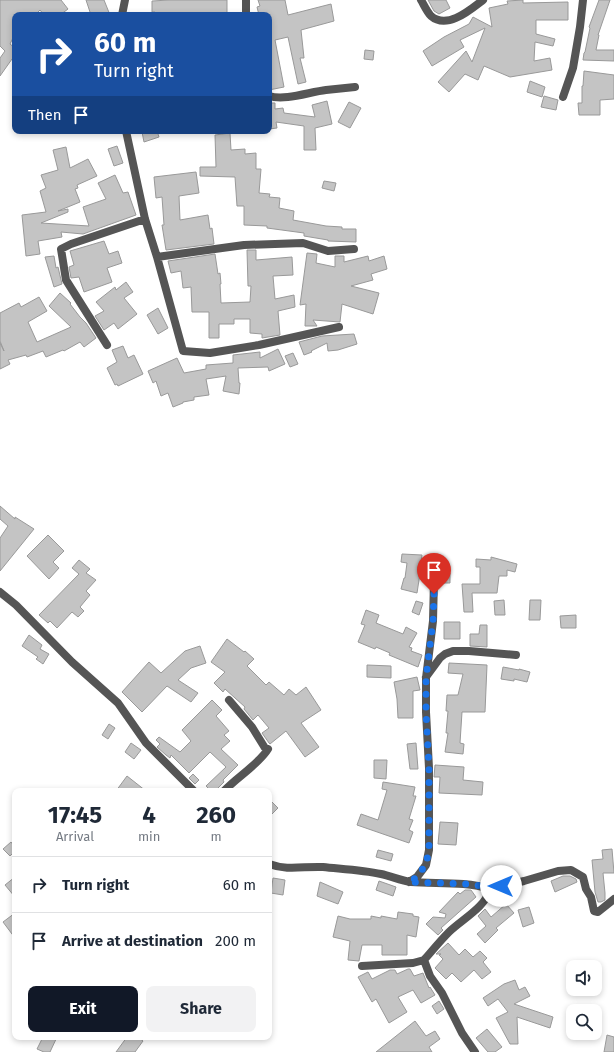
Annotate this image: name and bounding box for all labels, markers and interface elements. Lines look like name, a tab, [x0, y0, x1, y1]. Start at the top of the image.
text: 60 m	[94, 26, 156, 59]
icon: right	[28, 28, 80, 80]
text: Turn right	[94, 60, 174, 82]
icon: arrive	[70, 104, 92, 126]
text: Then	[28, 106, 62, 124]
pin	[417, 553, 451, 594]
icon: arrive	[423, 559, 445, 581]
text: 17:45	[48, 801, 102, 829]
text: 4	[142, 801, 156, 829]
text: 260	[196, 801, 236, 829]
text: Arrival	[56, 829, 94, 844]
text: min	[138, 829, 160, 844]
text: m	[211, 829, 222, 844]
position arrow	[480, 865, 522, 907]
icon: right	[28, 874, 50, 896]
text: Turn right	[62, 876, 129, 894]
text: 60 m	[223, 876, 256, 894]
icon: arrive	[28, 930, 50, 952]
text: Arrive at destination	[62, 932, 203, 950]
text: 200 m	[215, 932, 256, 950]
map controls	[566, 960, 602, 1040]
button: sound	[566, 960, 602, 996]
button: Exit	[28, 986, 138, 1032]
button: Share	[146, 986, 256, 1032]
button: search	[566, 1004, 602, 1040]

